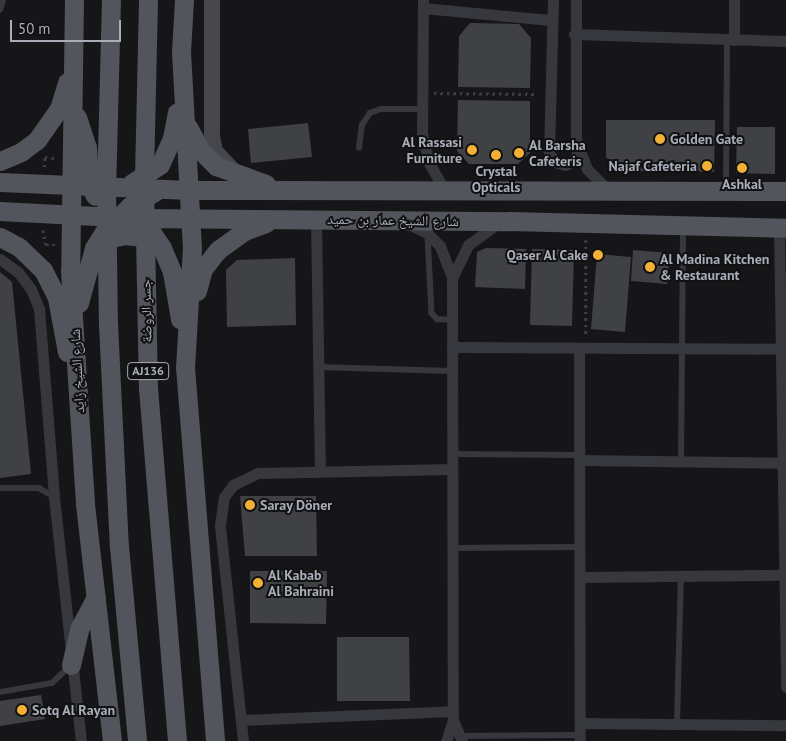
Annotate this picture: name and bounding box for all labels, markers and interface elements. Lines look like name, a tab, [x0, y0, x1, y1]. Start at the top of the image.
scale bar	[12, 10, 124, 42]
text: 50 m	[18, 19, 51, 38]
place label: Golden Gate	[670, 131, 743, 147]
marker: Golden Gate	[654, 133, 666, 145]
place label: Al Rassasi Furniture	[402, 134, 462, 166]
place label: Al Barsha Cafeteris	[529, 137, 586, 170]
marker: Al Rassasi Furniture	[466, 144, 478, 156]
marker: Al Barsha Cafeteris	[513, 147, 525, 159]
marker: Crystal Opticals	[490, 149, 502, 161]
place label: Najaf Cafeteria	[608, 158, 697, 174]
marker: Najaf Cafeteria	[701, 160, 713, 172]
marker: Ashkal	[736, 162, 748, 174]
place label: Crystal Opticals	[472, 163, 520, 196]
place label: Ashkal	[722, 176, 762, 192]
street label: شارع الشيخ عمار بن حميد	[327, 210, 459, 230]
place label: Qaser Al Cake	[506, 247, 588, 263]
marker: Qaser Al Cake	[592, 249, 604, 261]
place label: Al Madina Kitchen & Restaurant	[660, 251, 769, 284]
marker: Al Madina Kitchen & Restaurant	[644, 261, 656, 273]
street label: جسر الروضة	[137, 279, 155, 343]
street label: شارع الشيخ زايد	[66, 329, 88, 413]
road number: AJ136	[127, 362, 169, 381]
place label: Saray Döner	[260, 497, 333, 513]
marker: Saray Döner	[244, 499, 256, 511]
place label: Al Kabab Al Bahraini	[268, 567, 334, 600]
marker: Al Kabab Al Bahraini	[252, 577, 264, 589]
place label: Sotq Al Rayan	[32, 702, 116, 718]
marker: Sotq Al Rayan	[16, 704, 28, 716]

